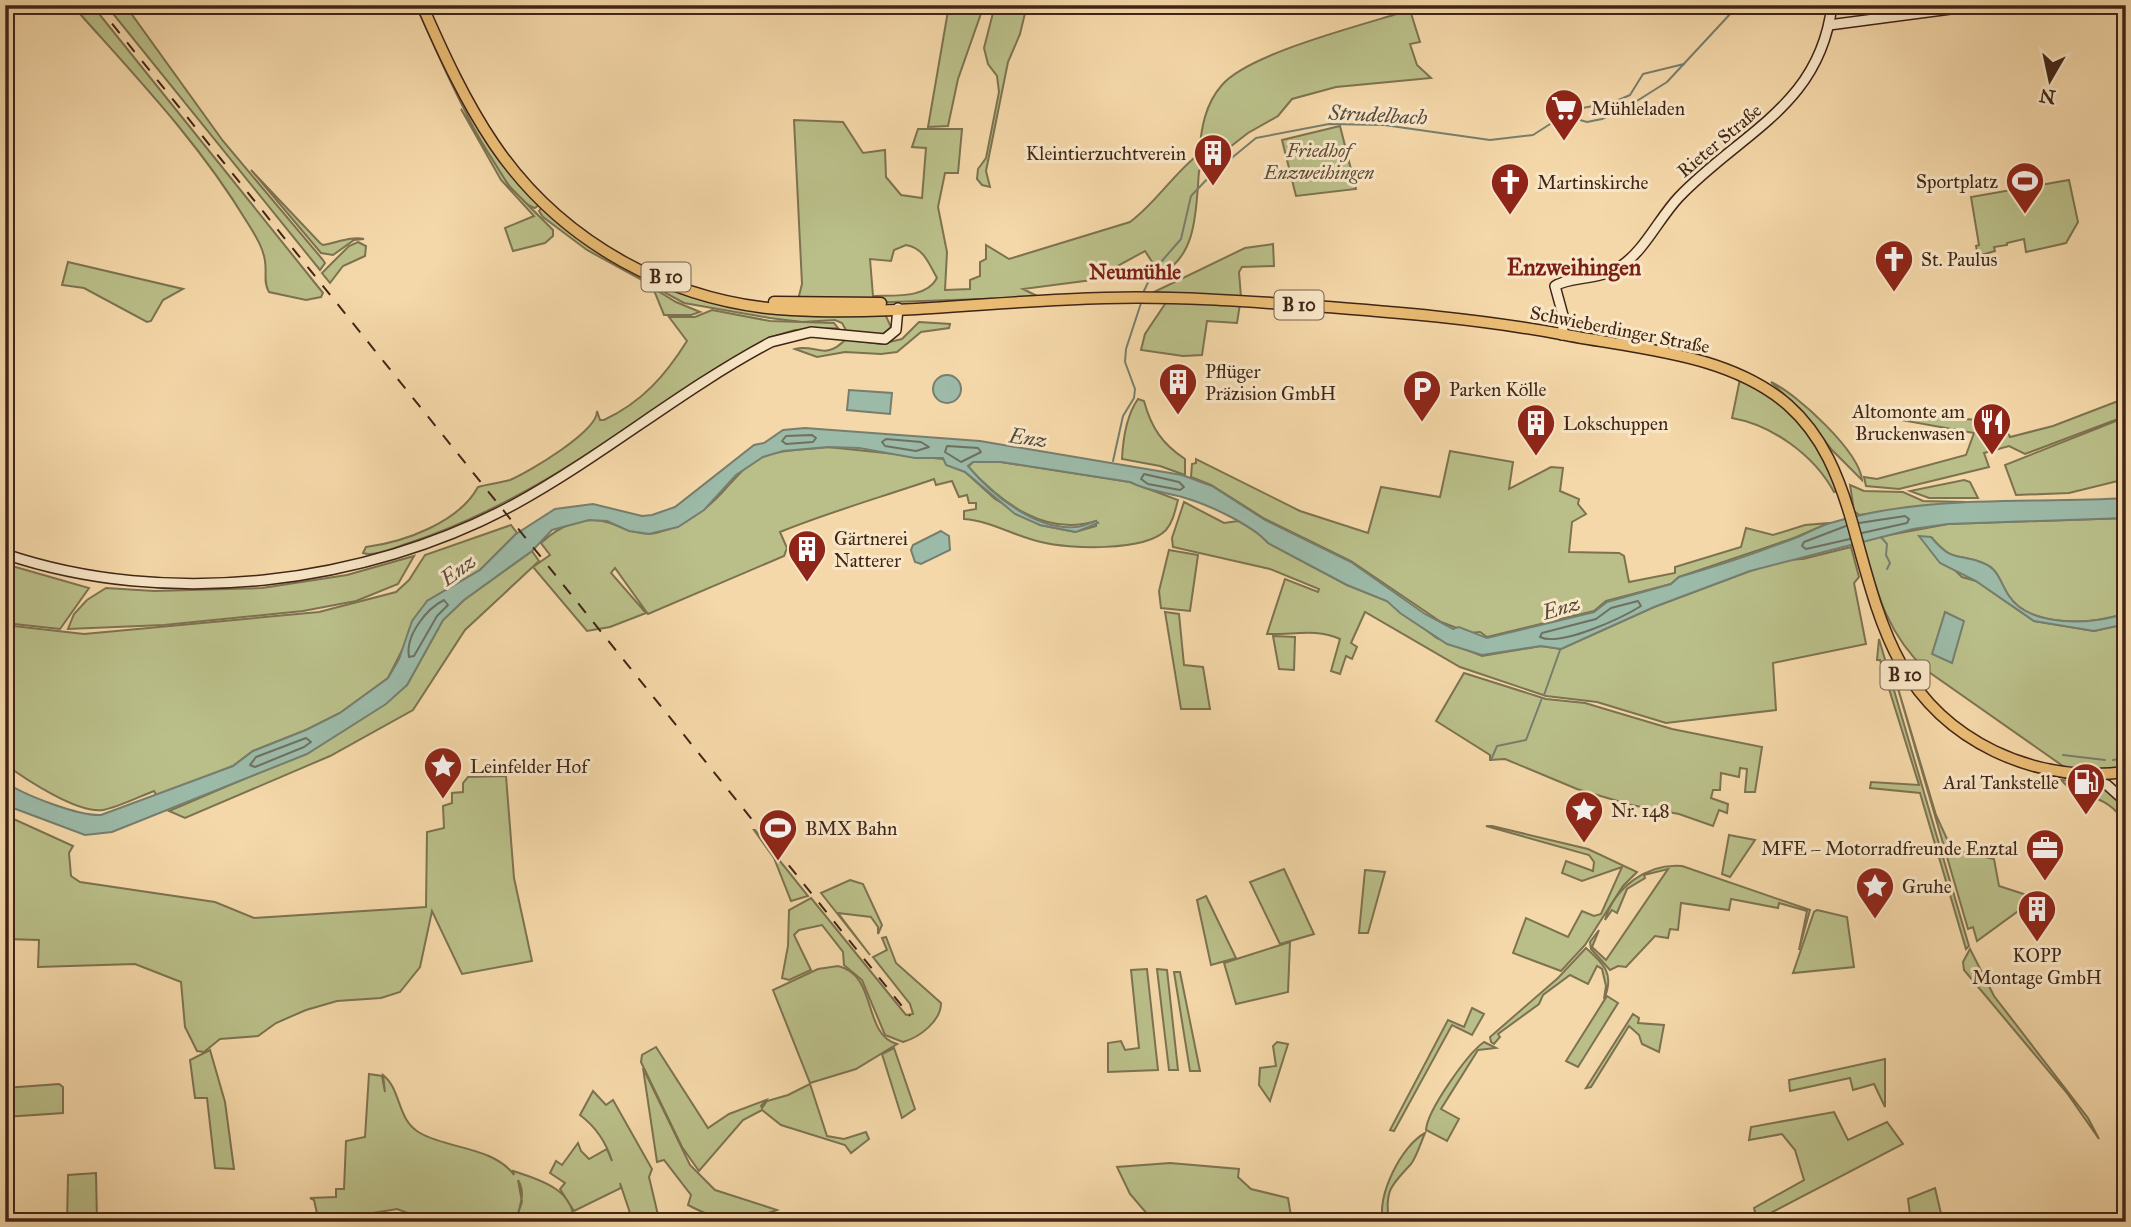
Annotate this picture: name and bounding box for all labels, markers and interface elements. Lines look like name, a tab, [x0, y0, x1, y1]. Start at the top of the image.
north arrow	[2016, 46, 2086, 116]
text: N	[2038, 84, 2057, 109]
supermarket icon: Mühleladen	[1543, 87, 1585, 142]
place label: Mühleladen	[1591, 97, 1685, 120]
street label: Rieter Straße	[1673, 98, 1766, 182]
water label: Strudelbach	[1327, 99, 1428, 131]
building icon: Kleintierzuchtverein	[1192, 132, 1234, 187]
park label: Friedhof Enzweihingen	[1263, 139, 1374, 184]
place label: Kleintierzuchtverein	[1026, 142, 1186, 165]
sports icon: Sportplatz	[2004, 160, 2046, 215]
church icon: Martinskirche	[1489, 161, 1531, 216]
place label: Sportplatz	[1916, 170, 1998, 193]
place label: Martinskirche	[1537, 171, 1648, 194]
church icon: St. Paulus	[1873, 238, 1915, 293]
place label: St. Paulus	[1921, 248, 1998, 271]
district label: Enzweihingen	[1507, 253, 1642, 282]
district label: Neumühle	[1089, 259, 1181, 285]
road number: B 10	[642, 262, 690, 292]
road number: B 10	[1274, 290, 1324, 320]
street label: Schwieberdinger Straße	[1528, 301, 1712, 359]
place label: Pflüger Präzision GmbH	[1205, 360, 1336, 405]
building icon: Pflüger Präzision GmbH	[1157, 361, 1199, 416]
parking icon: Parken Kölle	[1401, 368, 1443, 423]
place label: Parken Kölle	[1449, 378, 1547, 401]
place label: Altomonte am Bruckenwasen	[1851, 400, 1965, 445]
restaurant icon: Altomonte am Bruckenwasen	[1971, 401, 2013, 456]
building icon: Lokschuppen	[1515, 402, 1557, 457]
place label: Lokschuppen	[1563, 412, 1668, 435]
water label: Enz	[1006, 422, 1049, 454]
place label: Gärtnerei Natterer	[834, 527, 908, 572]
building icon: Gärtnerei Natterer	[786, 528, 828, 583]
water label: Enz	[434, 548, 481, 592]
water label: Enz	[1538, 590, 1583, 626]
road number: B 10	[1881, 660, 1930, 690]
place icon: Leinfelder Hof	[422, 745, 464, 800]
place label: Leinfelder Hof	[470, 755, 590, 778]
fuel station icon: Aral Tankstelle	[2065, 761, 2107, 816]
place label: Aral Tankstelle	[1942, 771, 2059, 794]
place icon: Nr. 148	[1563, 789, 1605, 844]
place label: Nr. 148	[1611, 799, 1670, 822]
sports icon: BMX Bahn	[757, 807, 799, 862]
place label: BMX Bahn	[805, 817, 897, 840]
office icon: MFE – Motorradfreunde Enztal	[2024, 827, 2066, 882]
place label: MFE – Motorradfreunde Enztal	[1761, 837, 2019, 860]
place icon: Gruhe	[1854, 865, 1896, 920]
place label: Gruhe	[1902, 875, 1952, 898]
building icon: KOPP Montage GmbH	[2016, 888, 2058, 943]
place label: KOPP Montage GmbH	[1972, 944, 2102, 990]

